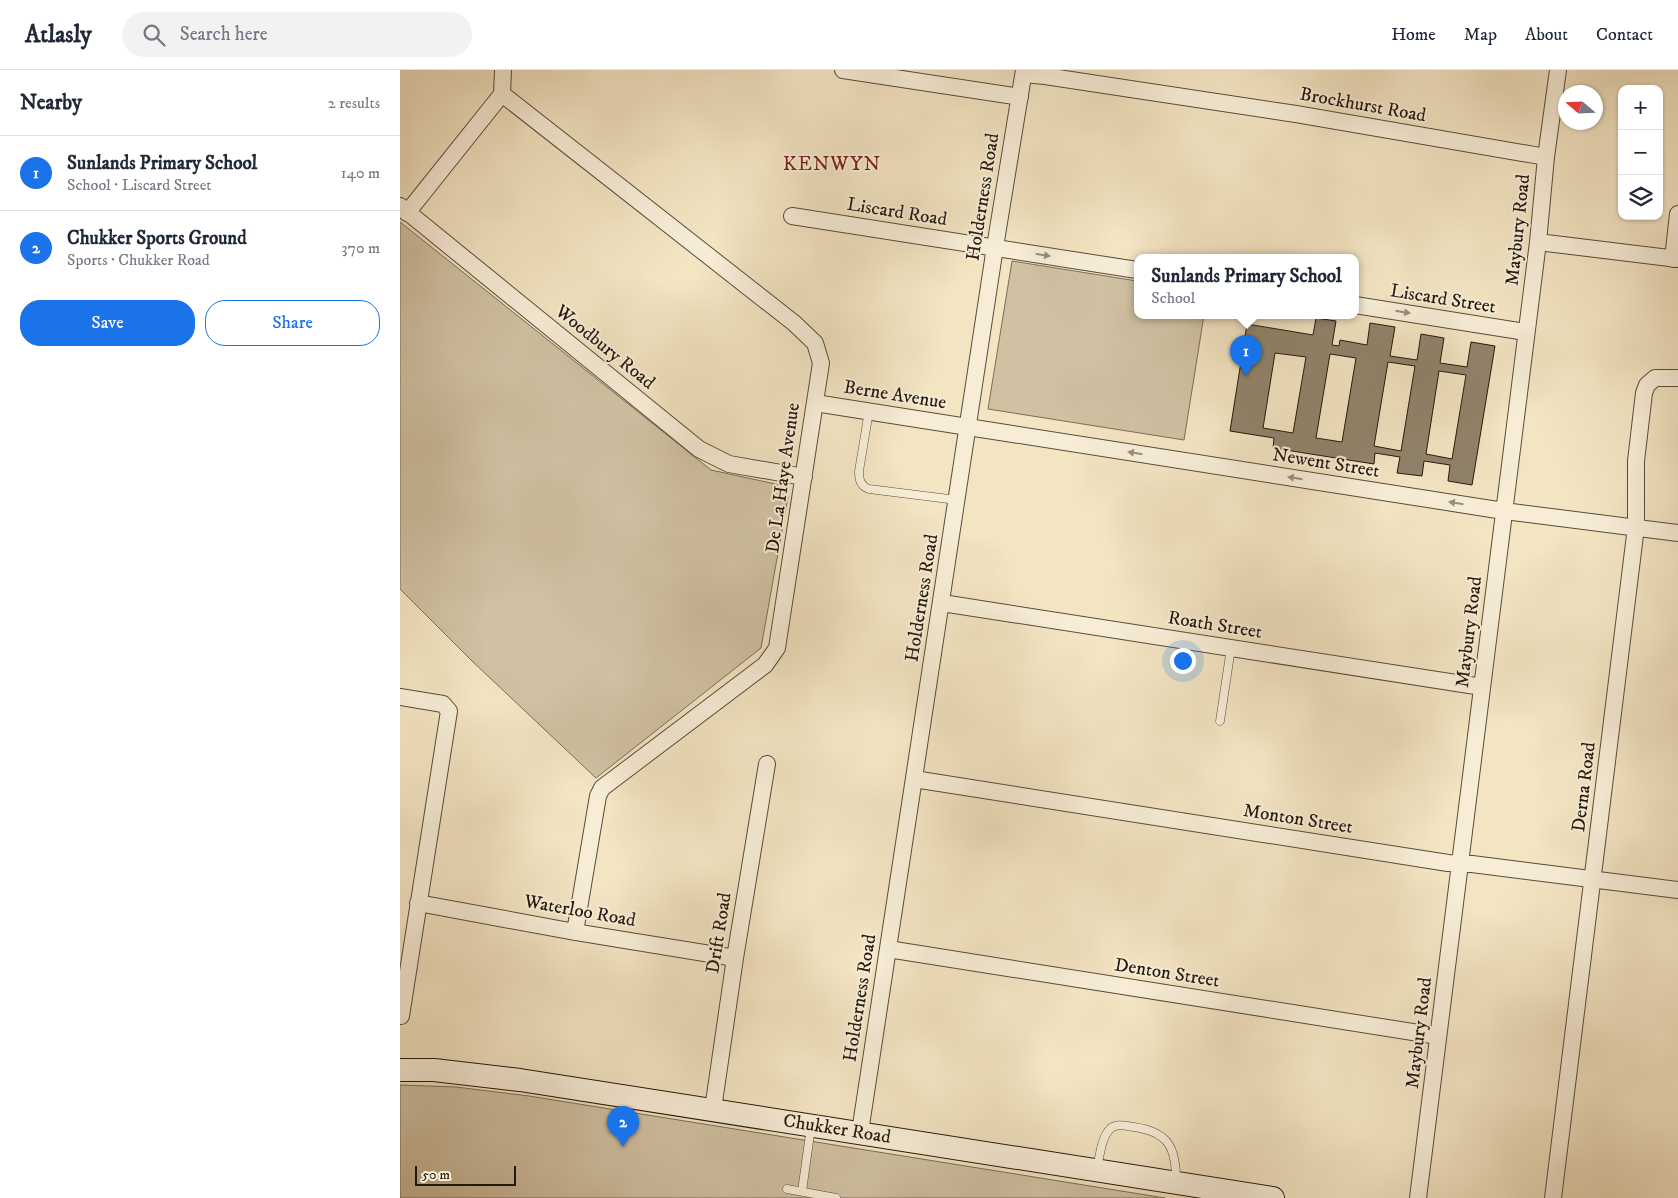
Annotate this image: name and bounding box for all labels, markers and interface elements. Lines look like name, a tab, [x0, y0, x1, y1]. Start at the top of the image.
search box	[122, 12, 472, 57]
text: Atlasly	[25, 20, 92, 50]
icon: search	[140, 21, 168, 49]
text: Search here	[180, 23, 268, 46]
text: Home	[1391, 24, 1436, 46]
text: Map	[1464, 24, 1497, 46]
text: About	[1525, 24, 1568, 46]
text: Contact	[1596, 24, 1653, 46]
street label: Brockhurst Road	[1298, 83, 1428, 128]
north arrow	[1558, 85, 1603, 130]
map controls	[1618, 85, 1663, 220]
button: +	[1618, 85, 1663, 130]
text: Nearby	[20, 90, 82, 116]
text: 2 results	[328, 93, 380, 113]
button: −	[1618, 130, 1663, 175]
street label: Holderness Road	[962, 131, 1005, 262]
text: Sunlands Primary School	[67, 152, 257, 175]
district label: KENWYN	[783, 152, 881, 177]
text: 1	[33, 163, 39, 183]
text: 140 m	[341, 163, 380, 183]
street label: Maybury Road	[1501, 173, 1535, 287]
text: School · Liscard Street	[67, 175, 211, 195]
button: layers	[1618, 175, 1663, 220]
street label: Liscard Road	[845, 193, 949, 231]
text: Chukker Sports Ground	[67, 227, 247, 250]
text: 2	[32, 238, 40, 258]
text: 370 m	[342, 238, 380, 258]
text: Sports · Chukker Road	[67, 250, 210, 270]
one-way arrow	[1035, 251, 1051, 259]
popup	[1134, 254, 1359, 319]
text: Sunlands Primary School	[1151, 265, 1342, 288]
street label: Liscard Street	[1389, 279, 1497, 319]
text: School	[1151, 288, 1195, 308]
street label: Woodbury Road	[550, 299, 660, 395]
button: Save	[20, 300, 195, 346]
button: Share	[205, 300, 380, 346]
one-way arrow	[1395, 309, 1411, 317]
pin: 1	[1230, 335, 1262, 376]
street label: Berne Avenue	[842, 376, 948, 414]
street label: De La Haye Avenue	[761, 401, 805, 555]
street label: Newent Street	[1271, 443, 1381, 483]
one-way arrow	[1126, 448, 1142, 456]
one-way arrow	[1287, 474, 1303, 482]
one-way arrow	[1447, 499, 1463, 507]
street label: Holderness Road	[901, 532, 944, 663]
street label: Maybury Road	[1451, 575, 1487, 689]
street label: Roath Street	[1166, 606, 1264, 644]
your location	[1170, 648, 1196, 674]
street label: Derna Road	[1567, 740, 1601, 833]
street label: Monton Street	[1242, 799, 1354, 839]
street label: Waterloo Road	[521, 890, 638, 932]
street label: Drift Road	[701, 890, 737, 975]
street label: Holderness Road	[839, 932, 882, 1063]
street label: Denton Street	[1113, 953, 1221, 993]
street label: Maybury Road	[1401, 976, 1437, 1090]
pin: 2	[607, 1106, 639, 1147]
street label: Chukker Road	[782, 1109, 893, 1149]
scale bar	[415, 1163, 516, 1186]
text: 50 m	[422, 1166, 450, 1184]

